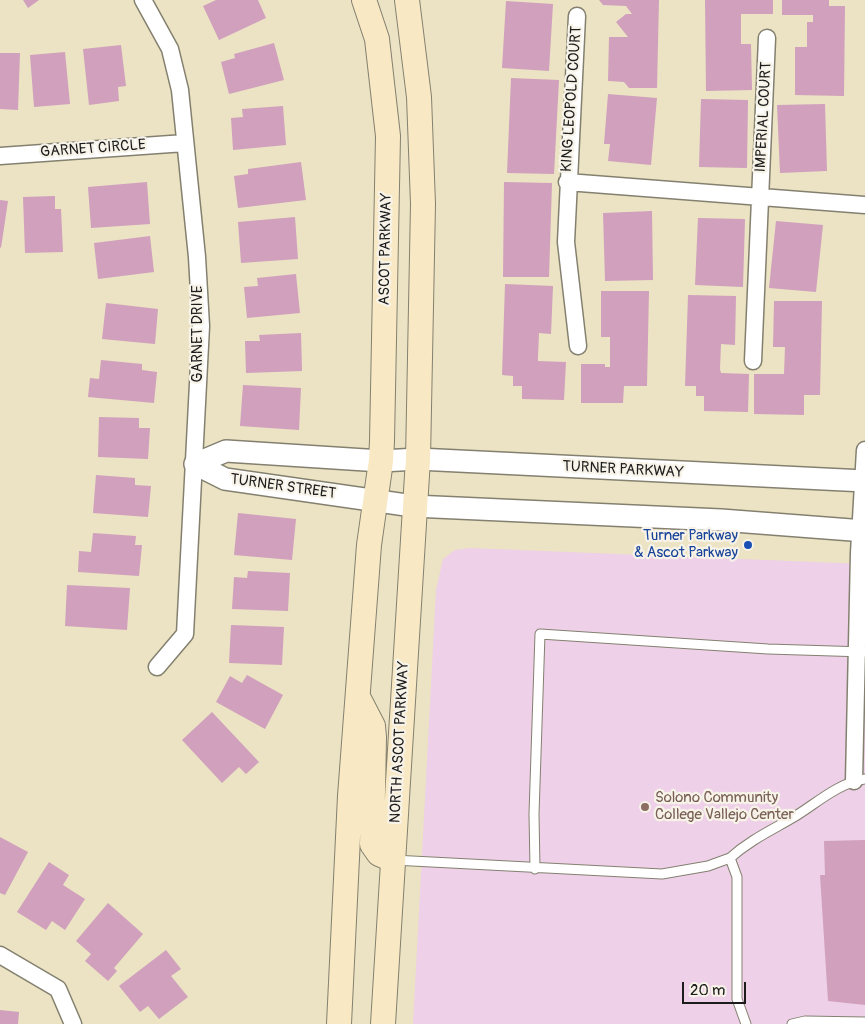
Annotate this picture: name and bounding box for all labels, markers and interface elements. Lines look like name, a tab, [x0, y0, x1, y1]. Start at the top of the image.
street label: KING LEOPOLD COURT	[558, 25, 586, 173]
street label: IMPERIAL COURT	[752, 61, 776, 173]
street label: GARNET CIRCLE	[40, 136, 146, 162]
street label: ASCOT PARKWAY	[376, 193, 396, 305]
street label: GARNET DRIVE	[189, 286, 207, 382]
street label: TURNER PARKWAY	[562, 458, 684, 482]
street label: TURNER STREET	[229, 471, 337, 503]
place label: Turner Parkway & Ascot Parkway	[634, 527, 738, 562]
marker: Turner Parkway & Ascot Parkway	[742, 539, 754, 551]
street label: NORTH ASCOT PARKWAY	[387, 661, 413, 823]
place label: Solono Community College Vallejo Center	[655, 789, 794, 824]
marker: Solono Community College Vallejo Center	[639, 801, 651, 813]
scale bar	[685, 972, 749, 1004]
text: 20 m	[690, 981, 725, 1000]

